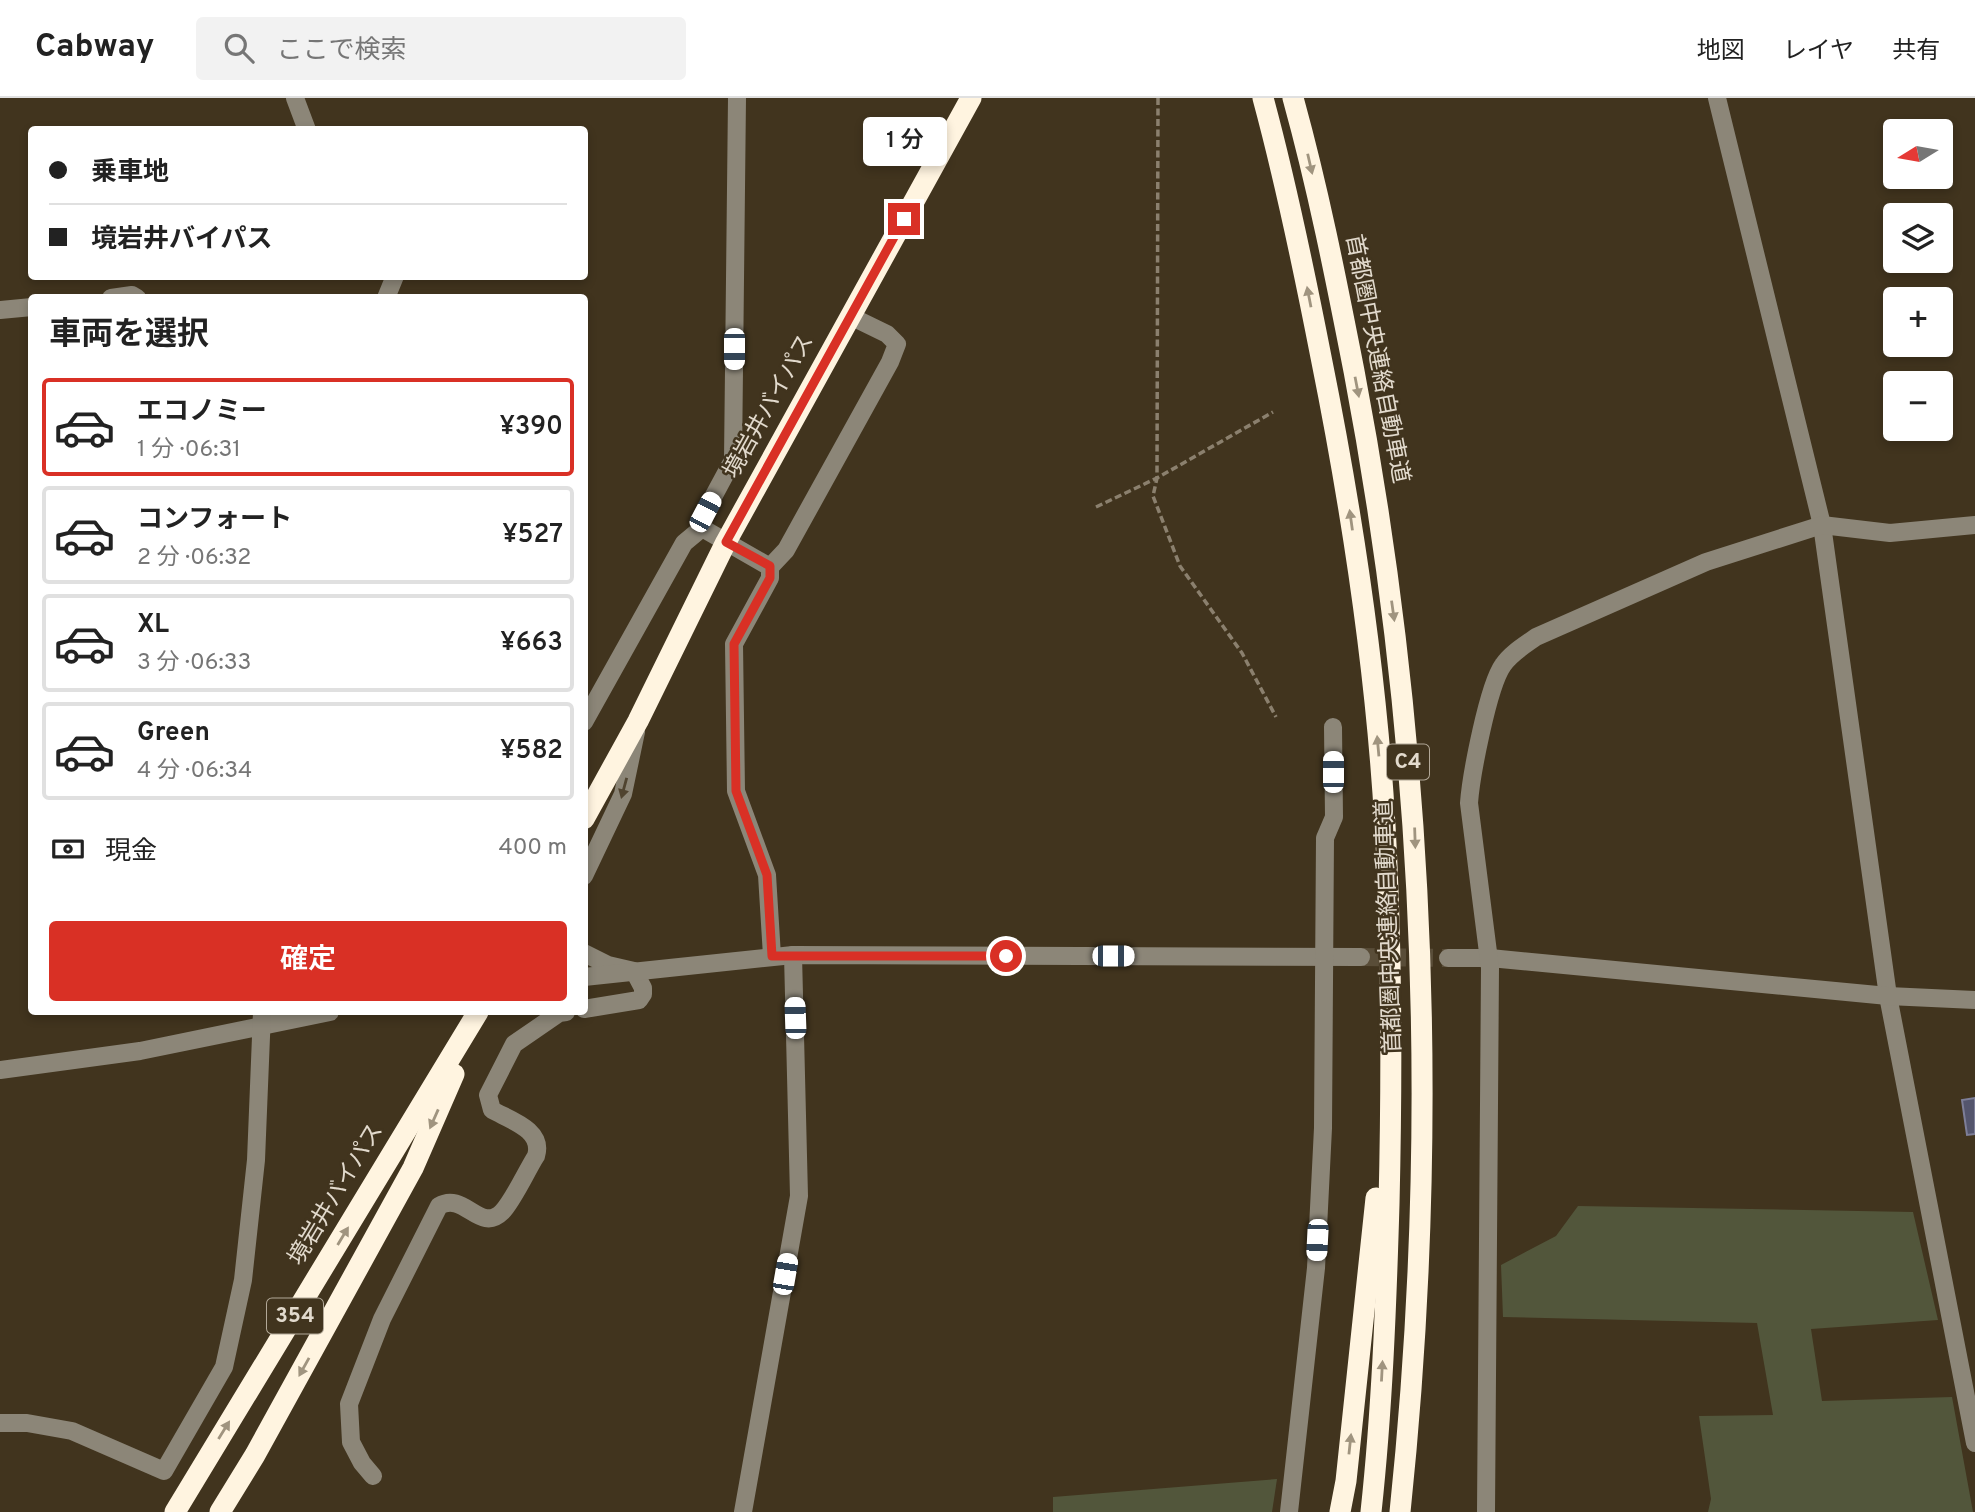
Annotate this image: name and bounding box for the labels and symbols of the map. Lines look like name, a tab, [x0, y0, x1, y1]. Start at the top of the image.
callout: 1 分	[862, 117, 946, 166]
north arrow	[1883, 119, 1953, 189]
one-way arrow	[1304, 153, 1315, 175]
route end	[888, 203, 920, 235]
street label: 首都圏中央連絡自動車道	[1338, 232, 1414, 486]
one-way arrow	[1303, 286, 1314, 308]
car	[724, 328, 745, 370]
street label: 境岩井バイパス	[718, 330, 822, 484]
one-way arrow	[1351, 376, 1362, 398]
car	[686, 489, 725, 535]
one-way arrow	[1345, 509, 1356, 531]
one-way arrow	[1387, 600, 1398, 622]
one-way arrow	[1372, 735, 1383, 757]
road number: C4	[1387, 744, 1429, 780]
car	[1323, 751, 1344, 793]
one-way arrow	[618, 777, 629, 799]
street label: 首都圏中央連絡自動車道	[1371, 800, 1409, 1054]
one-way arrow	[1409, 827, 1420, 849]
route start	[990, 940, 1022, 972]
car	[1093, 946, 1135, 967]
car	[784, 997, 807, 1039]
one-way arrow	[428, 1108, 439, 1129]
street label: 境岩井バイパス	[283, 1119, 391, 1271]
car	[1306, 1218, 1329, 1262]
one-way arrow	[337, 1227, 350, 1246]
car	[772, 1251, 799, 1297]
road number: 354	[267, 1298, 323, 1334]
one-way arrow	[298, 1357, 310, 1377]
one-way arrow	[1377, 1359, 1388, 1381]
one-way arrow	[218, 1420, 231, 1439]
one-way arrow	[1345, 1433, 1356, 1455]

